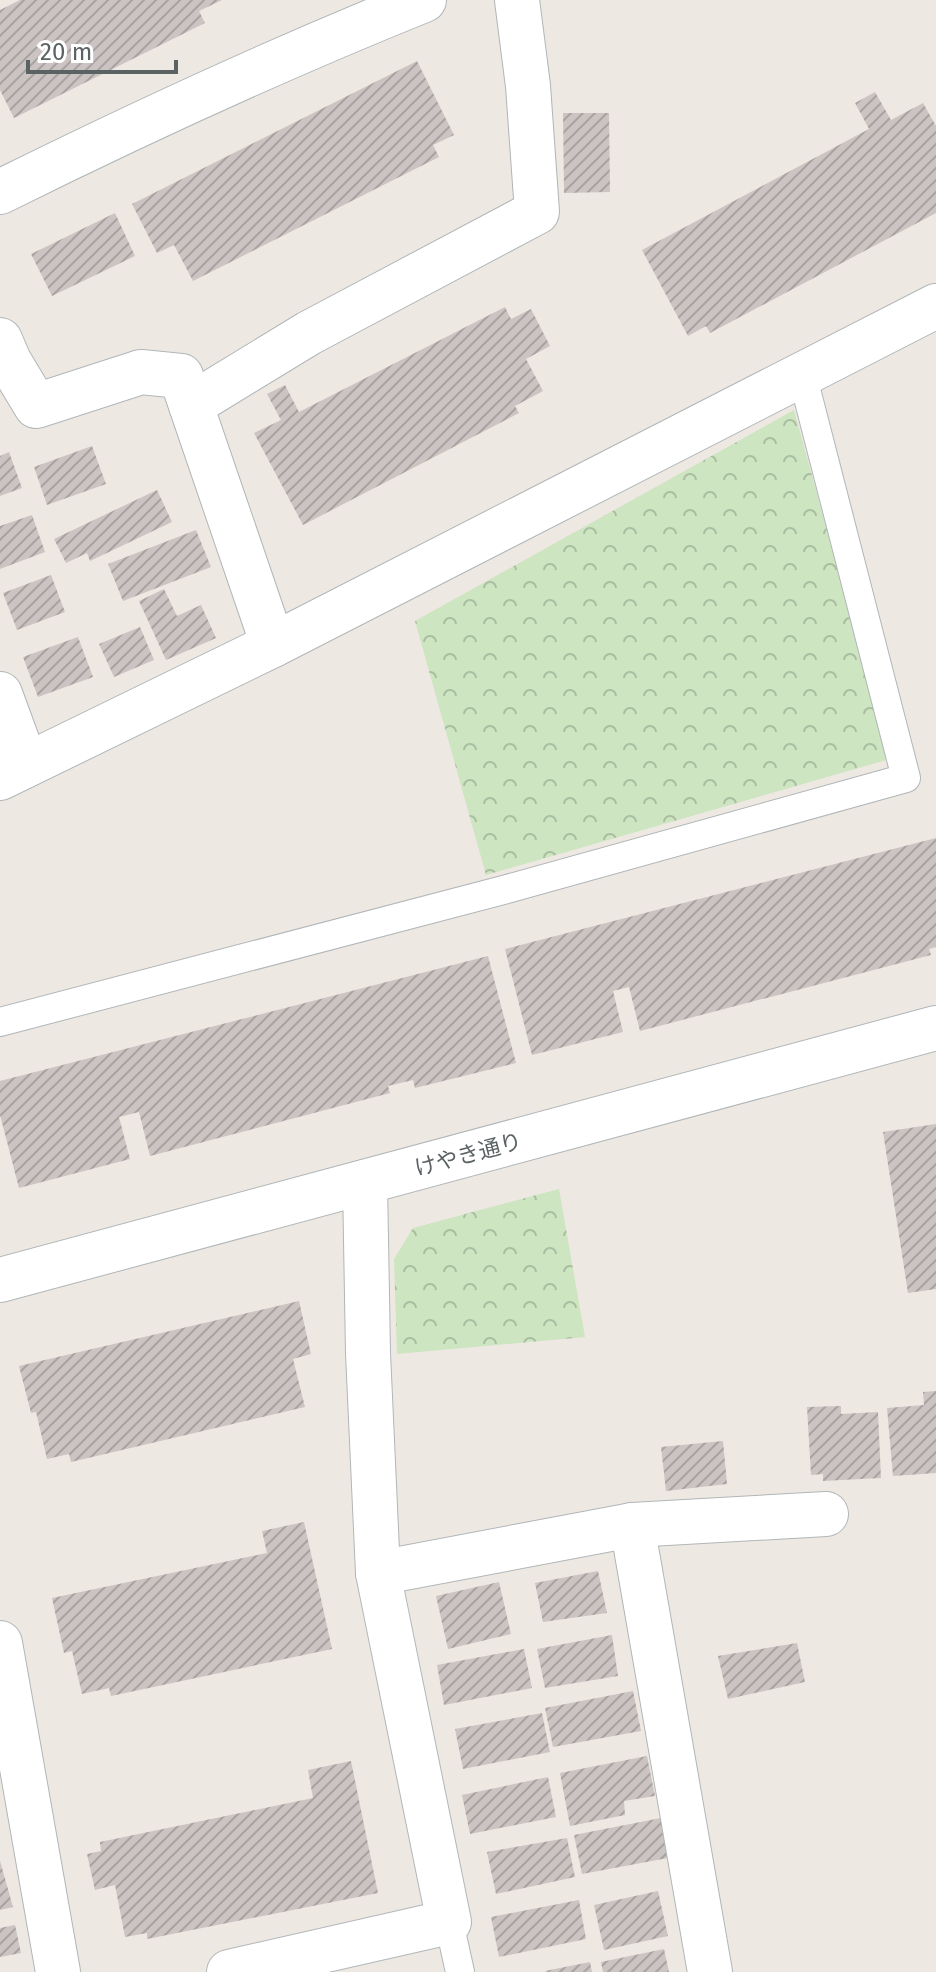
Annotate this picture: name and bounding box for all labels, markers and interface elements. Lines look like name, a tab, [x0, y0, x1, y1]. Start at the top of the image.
scale bar	[28, 24, 176, 74]
text: 20 m	[40, 38, 92, 66]
street label: けやき通り	[412, 1127, 525, 1182]

